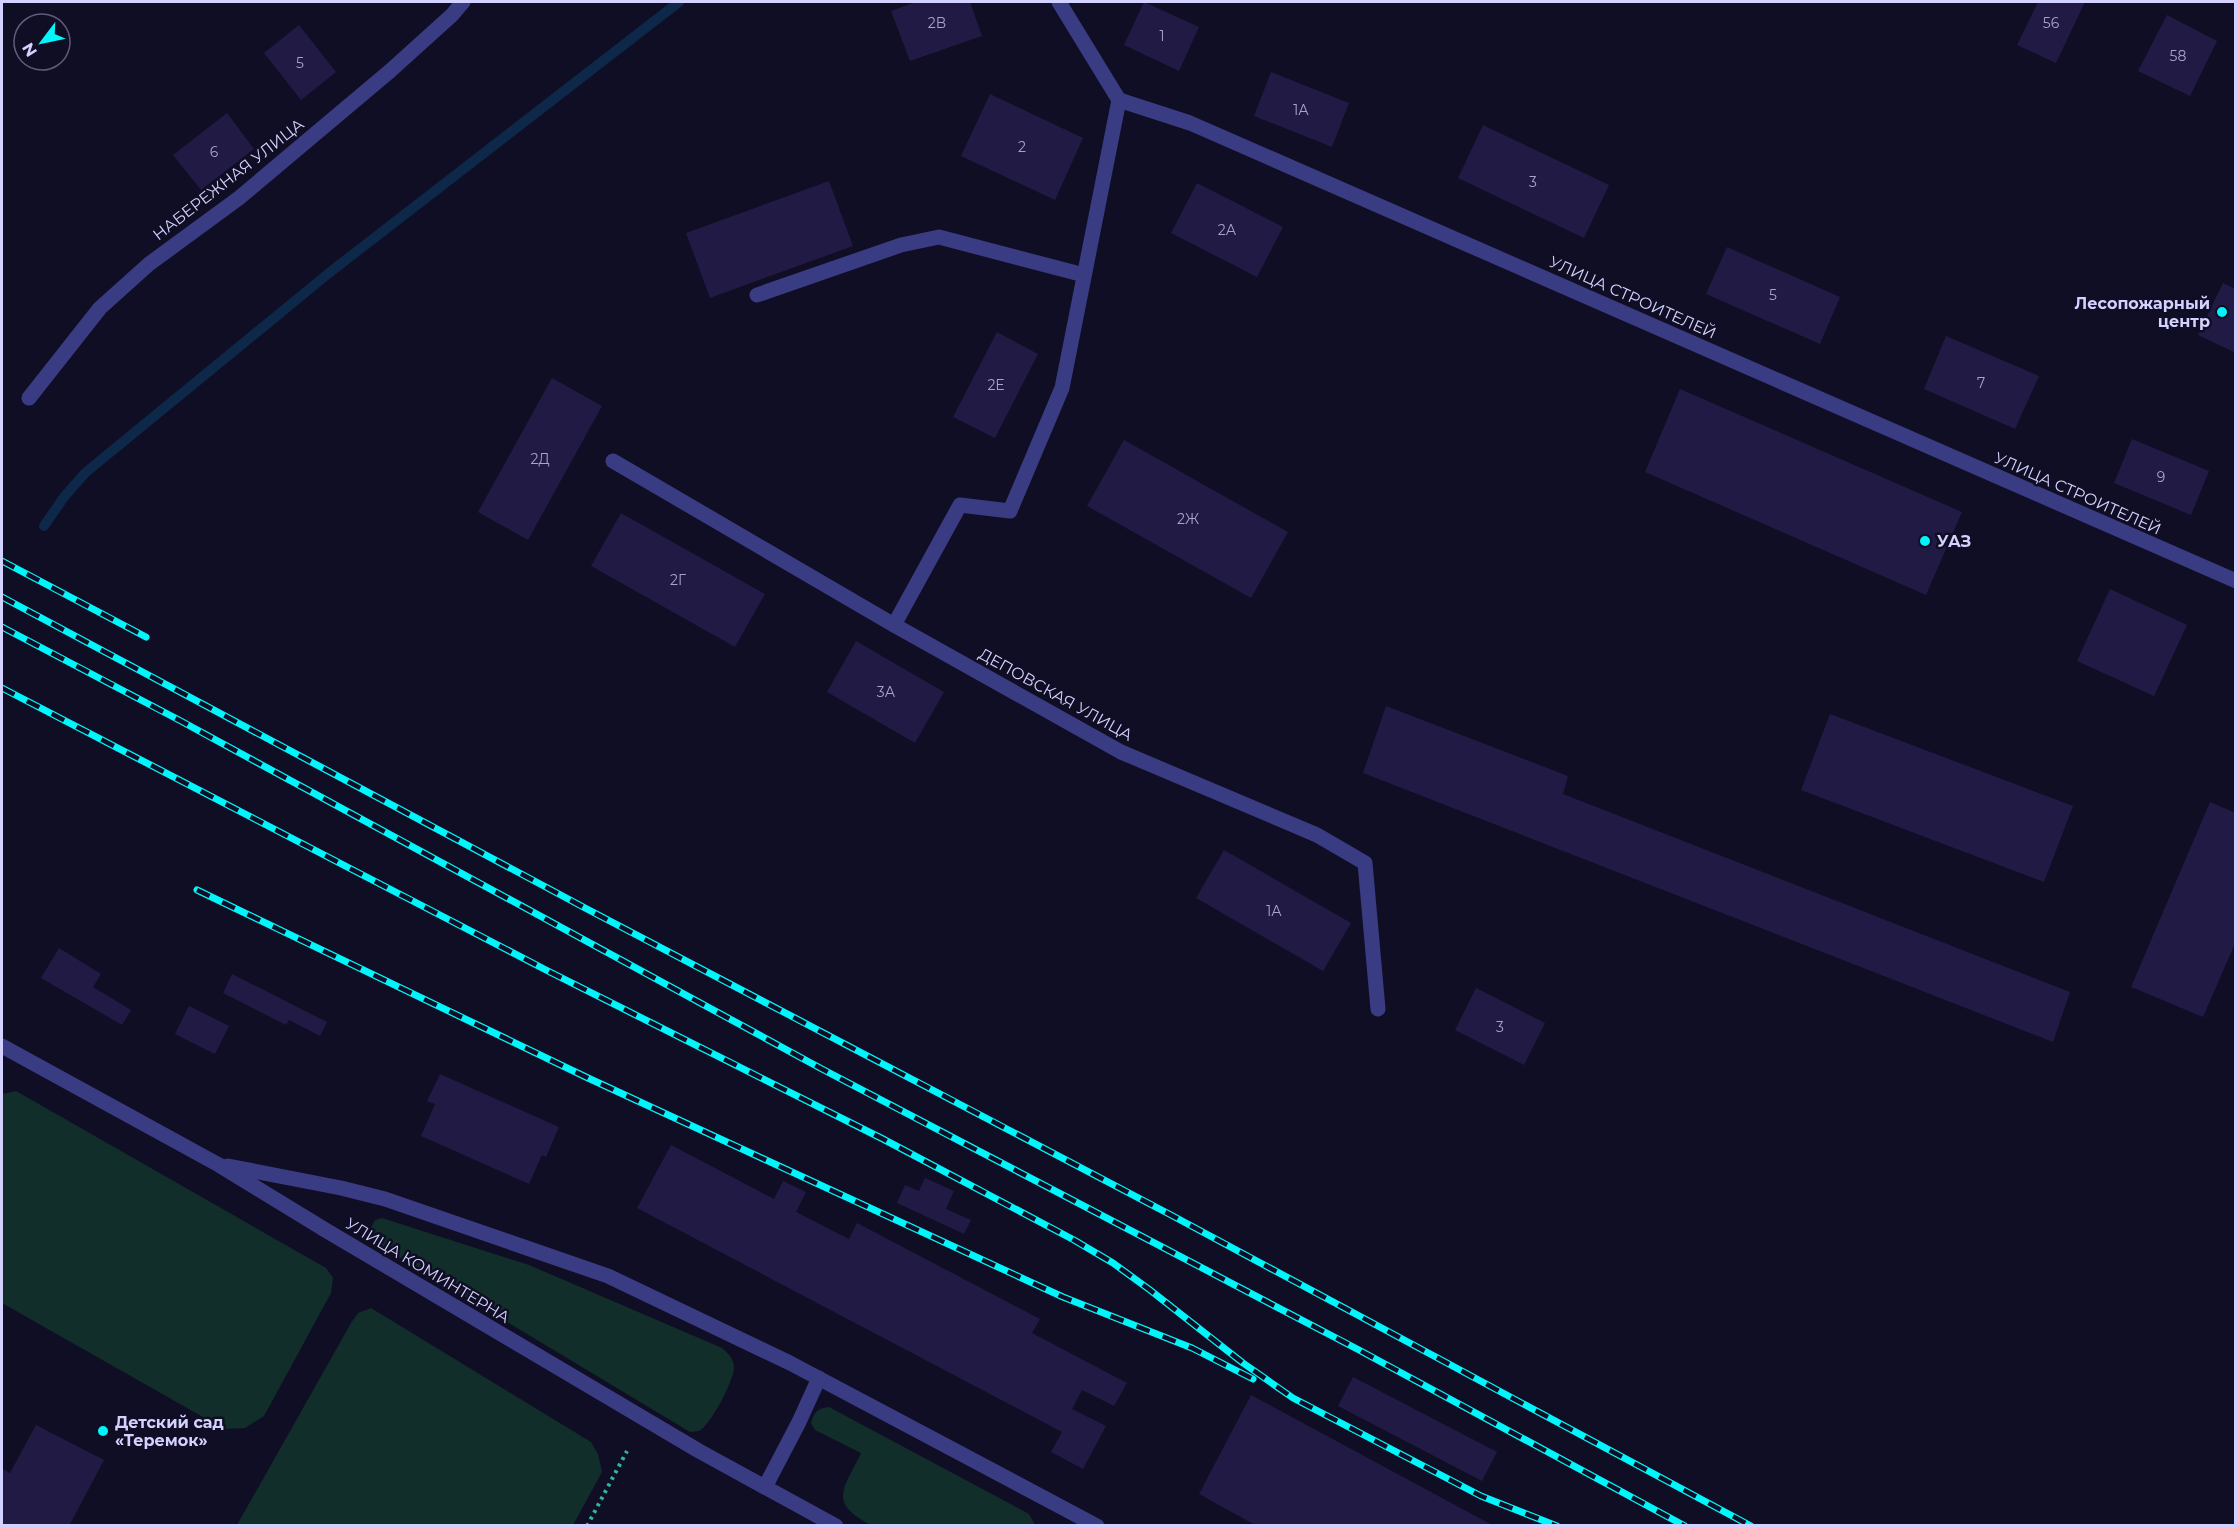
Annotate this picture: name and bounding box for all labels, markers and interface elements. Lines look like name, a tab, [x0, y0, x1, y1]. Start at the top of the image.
north arrow	[12, 12, 72, 72]
house number: 2В	[928, 14, 946, 32]
house number: 56	[2043, 14, 2060, 32]
house number: 1	[1159, 27, 1165, 45]
text: N	[18, 39, 41, 60]
house number: 58	[2170, 47, 2186, 65]
house number: 5	[296, 54, 304, 72]
house number: 1А	[1293, 101, 1309, 119]
street label: НАБЕРЕЖНАЯ УЛИЦА	[149, 114, 308, 244]
house number: 2	[1018, 138, 1026, 156]
house number: 6	[210, 143, 219, 161]
house number: 3	[1529, 173, 1537, 191]
house number: 2А	[1218, 221, 1237, 239]
street label: УЛИЦА СТРОИТЕЛЕЙ	[1546, 252, 1719, 343]
house number: 5	[1769, 286, 1777, 304]
place label: Лесопожарный центр	[2074, 294, 2210, 331]
marker: Лесопожарный центр	[2215, 305, 2229, 319]
house number: 7	[1977, 374, 1985, 392]
house number: 2Е	[987, 376, 1005, 394]
street label: УЛИЦА СТРОИТЕЛЕЙ	[1991, 448, 2164, 539]
house number: 2Д	[530, 450, 550, 468]
house number: 9	[2157, 468, 2165, 486]
house number: 2Ж	[1177, 510, 1199, 528]
place label: УАЗ	[1937, 532, 1971, 551]
marker: УАЗ	[1918, 534, 1932, 548]
house number: 2Г	[670, 571, 686, 589]
street label: ДЕПОВСКАЯ УЛИЦА	[976, 644, 1136, 745]
house number: 3А	[877, 683, 896, 701]
house number: 1А	[1266, 902, 1282, 920]
house number: 3	[1496, 1018, 1504, 1036]
street label: УЛИЦА КОМИНТЕРНА	[342, 1214, 513, 1327]
place label: Детский сад «Теремок»	[115, 1413, 224, 1450]
marker: Детский сад «Теремок»	[96, 1424, 110, 1438]

